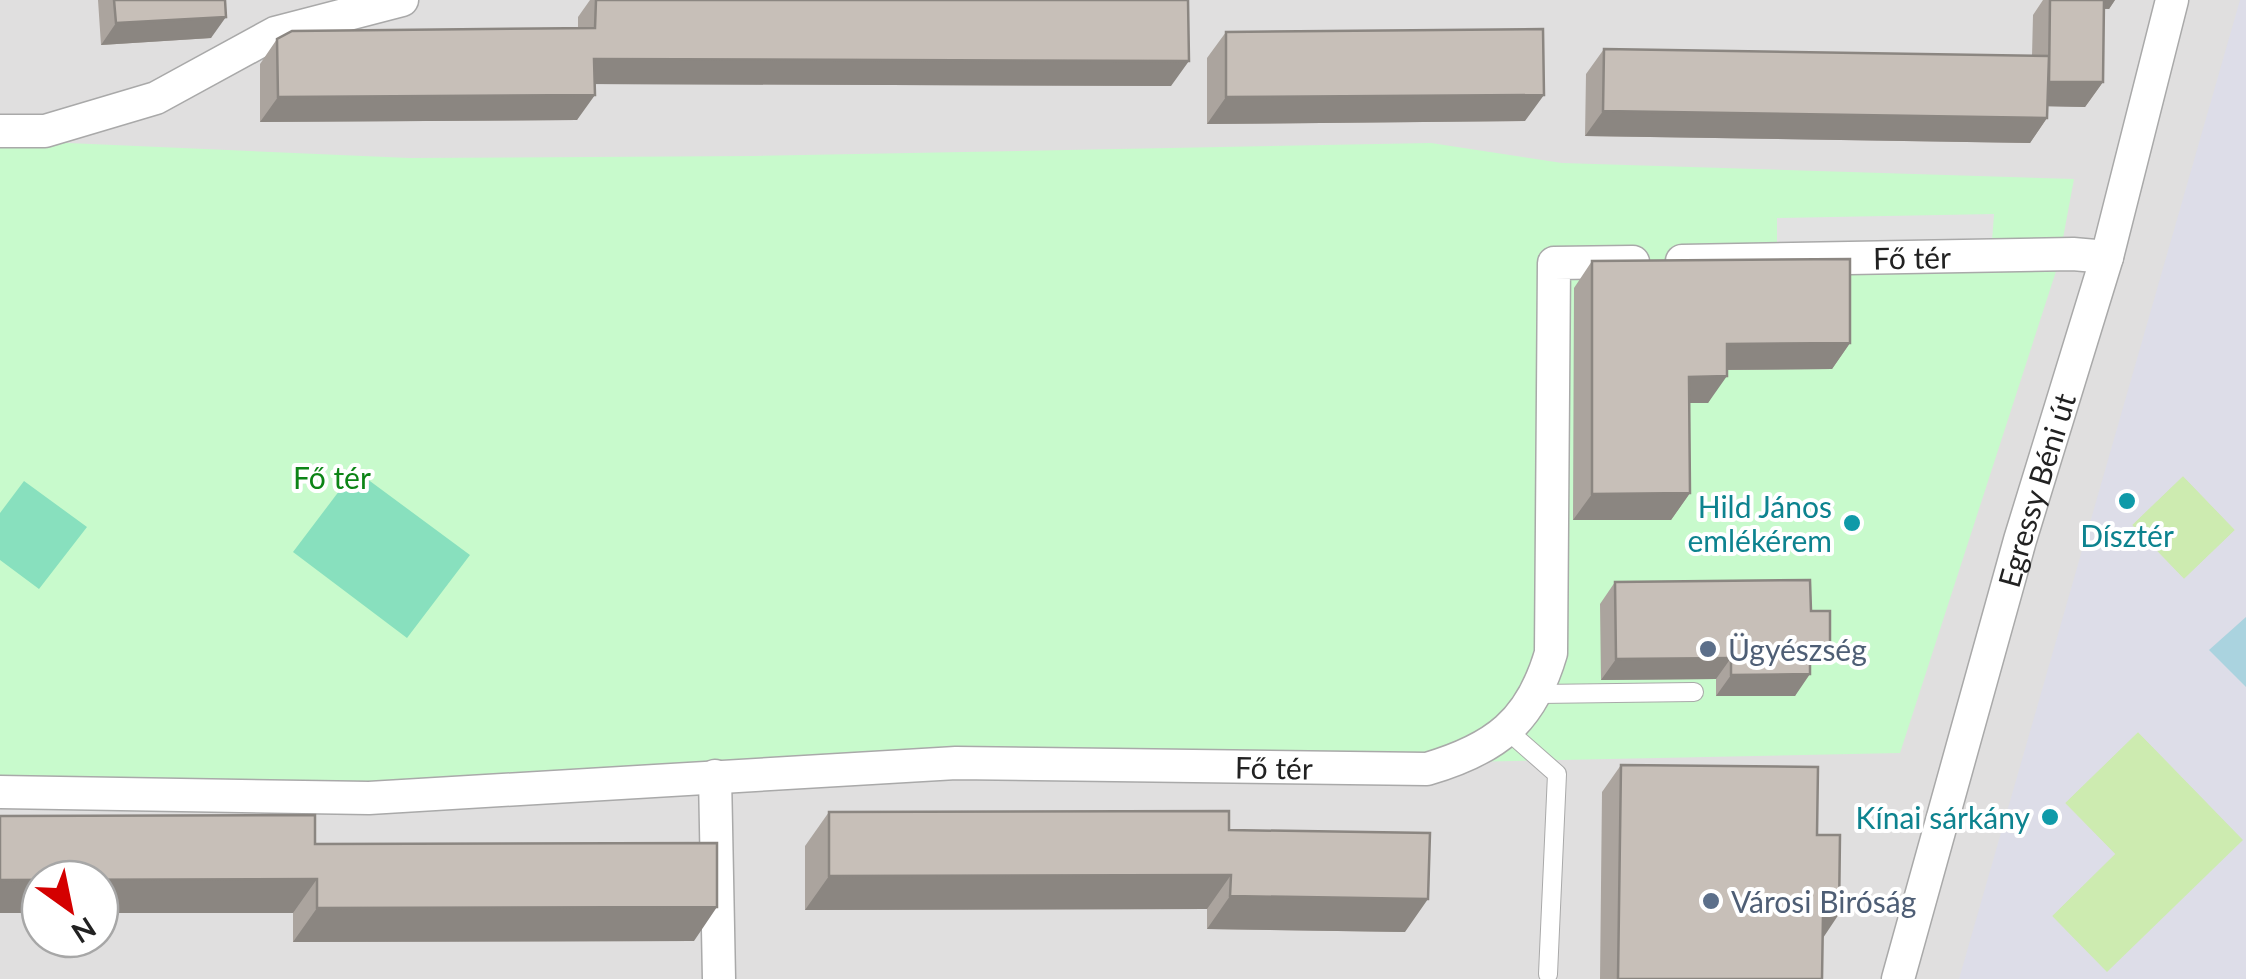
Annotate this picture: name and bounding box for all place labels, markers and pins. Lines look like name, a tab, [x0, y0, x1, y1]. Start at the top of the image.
place label: Hild János emlékérem	[1688, 488, 1832, 558]
marker: Dísztér	[2116, 490, 2138, 512]
marker: Hild János emlékérem	[1841, 512, 1863, 534]
place label: Dísztér	[2080, 517, 2174, 553]
place label: Ügyészség	[1728, 631, 1867, 667]
marker: Ügyészség	[1697, 638, 1719, 660]
place label: Kínai sárkány	[1856, 799, 2031, 835]
marker: Kínai sárkány	[2039, 806, 2061, 828]
place label: Városi Biróság	[1731, 883, 1916, 919]
marker: Városi Biróság	[1700, 890, 1722, 912]

